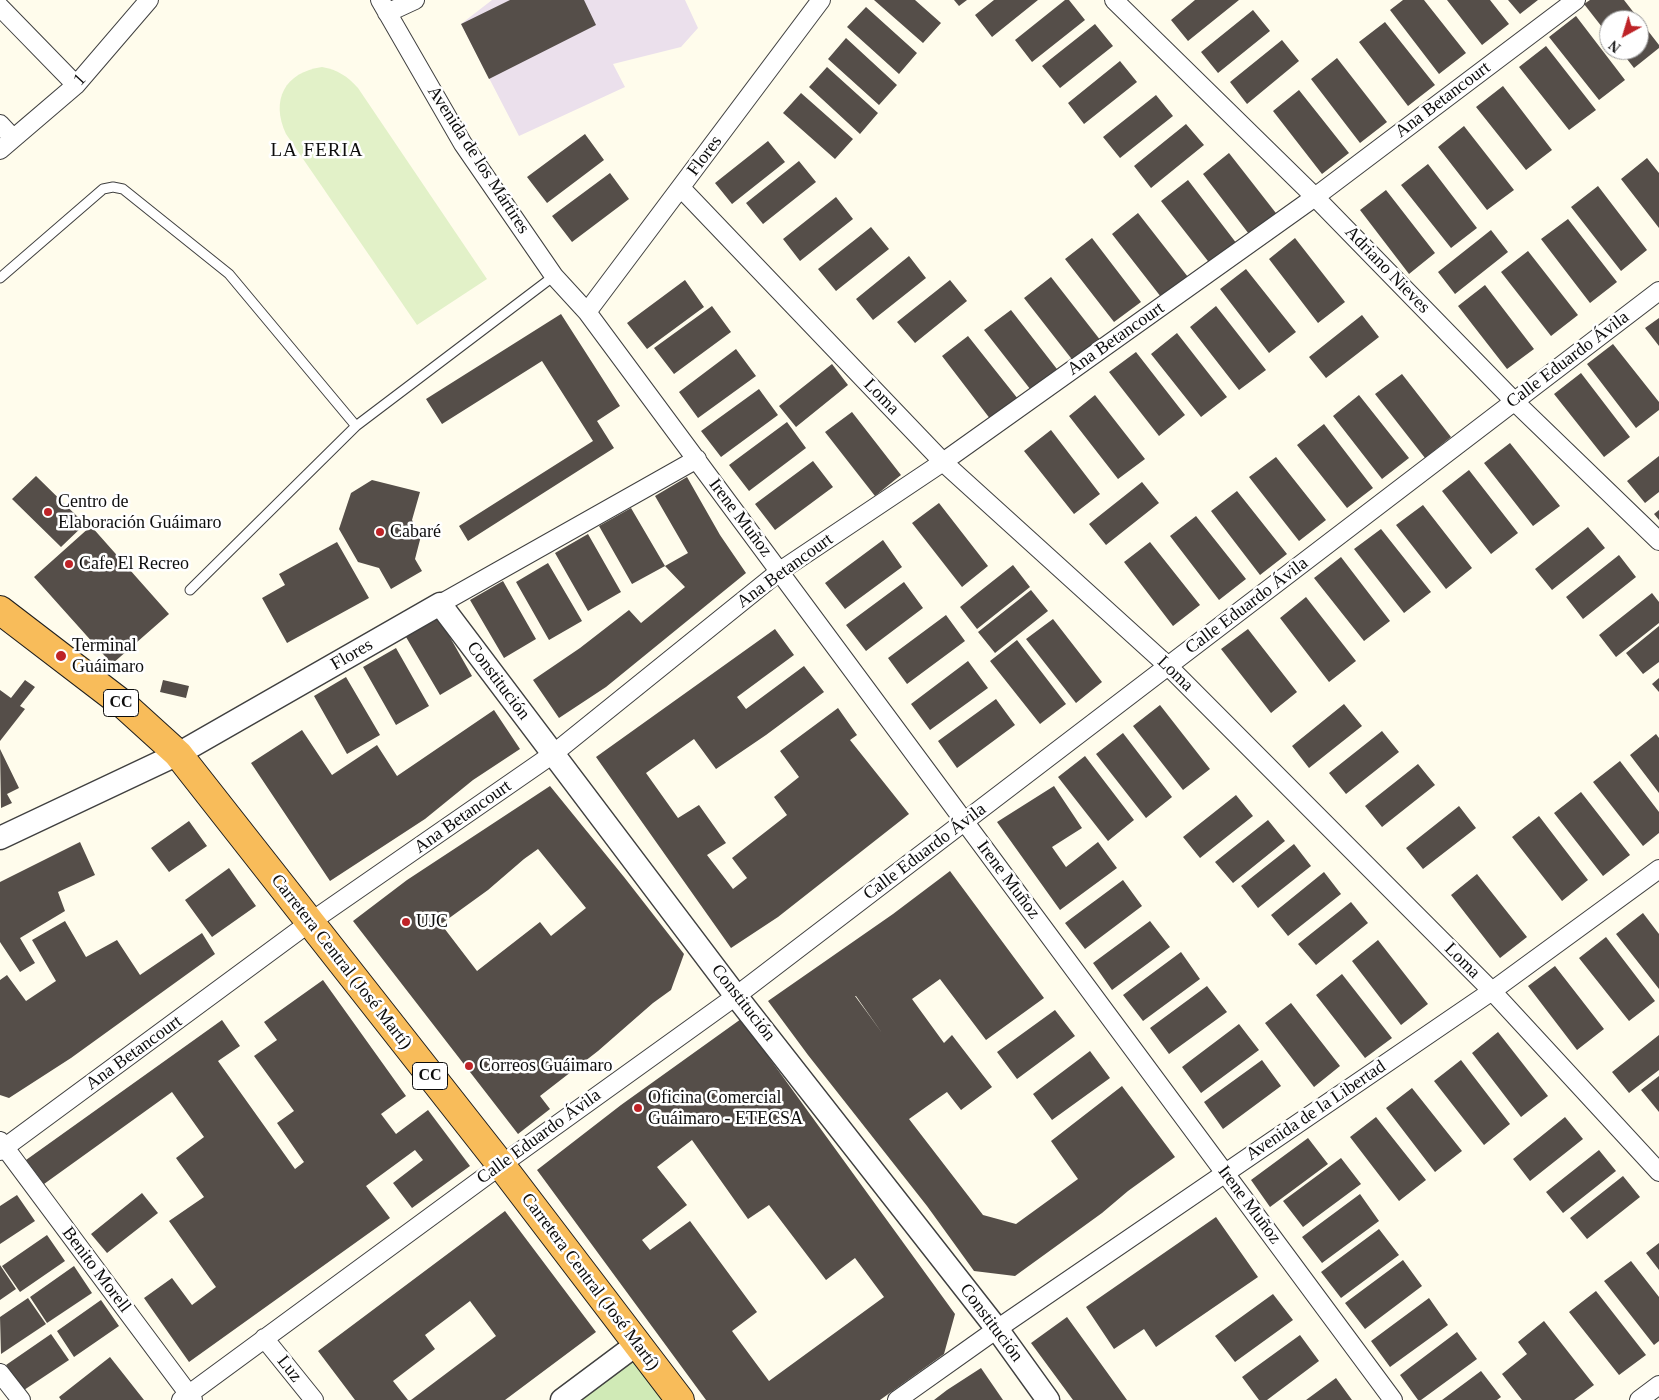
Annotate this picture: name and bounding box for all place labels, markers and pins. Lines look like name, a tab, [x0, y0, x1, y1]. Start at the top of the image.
place label: Centro de Elaboración Guáimaro	[58, 491, 221, 534]
marker: Centro de Elaboración Guáimaro	[42, 506, 54, 518]
place label: Cabaré	[390, 521, 441, 543]
marker: Cabaré	[374, 526, 386, 538]
place label: Cafe El Recreo	[79, 553, 189, 575]
marker: Cafe El Recreo	[63, 558, 75, 570]
place label: Terminal Guáimaro	[72, 635, 144, 678]
marker: Terminal Guáimaro	[54, 649, 68, 663]
place label: UJC	[416, 911, 448, 933]
marker: UJC	[400, 916, 412, 928]
place label: Correos Guáimaro	[479, 1055, 612, 1077]
marker: Correos Guáimaro	[463, 1060, 475, 1072]
place label: Oficina Comercial Guáimaro - ETECSA	[648, 1087, 803, 1130]
marker: Oficina Comercial Guáimaro - ETECSA	[632, 1102, 644, 1114]

